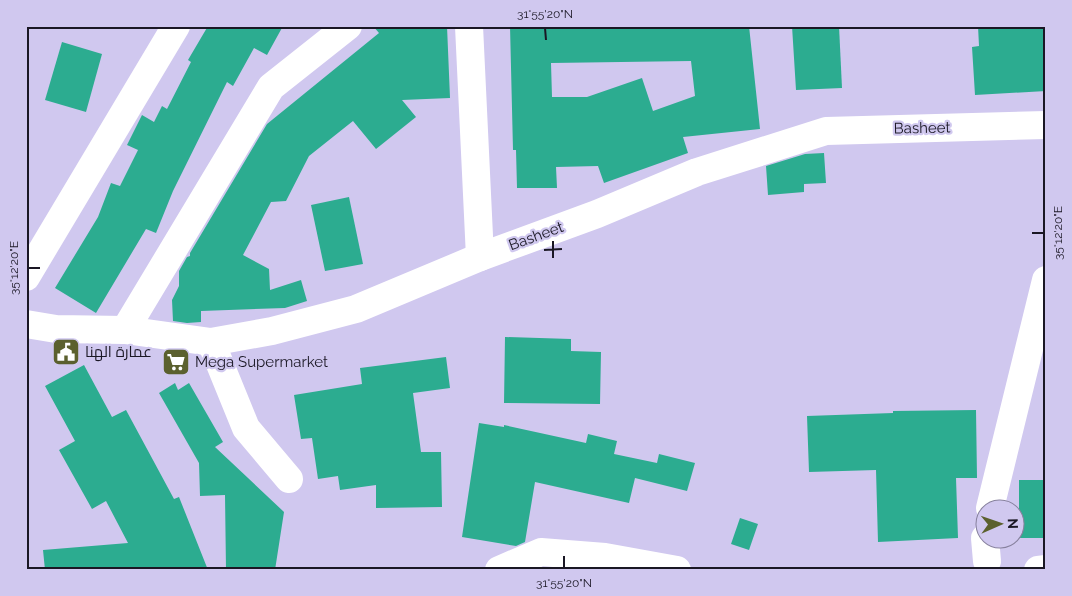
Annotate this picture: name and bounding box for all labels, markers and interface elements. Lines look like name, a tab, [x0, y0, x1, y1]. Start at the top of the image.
text: 31°55'20"N	[517, 7, 573, 21]
street label: Basheet	[893, 119, 951, 137]
text: 35°12'20"E	[1051, 206, 1065, 260]
street label: Basheet	[506, 218, 566, 254]
text: 35°12'20"E	[7, 241, 21, 295]
public building icon: عمارة الهنا	[51, 337, 81, 367]
place label: عمارة الهنا	[85, 343, 152, 362]
supermarket icon: Mega Supermarket	[161, 347, 191, 377]
place label: Mega Supermarket	[195, 353, 328, 371]
north arrow	[974, 498, 1024, 548]
text: N	[1005, 518, 1021, 529]
text: 31°55'20"N	[536, 576, 592, 590]

